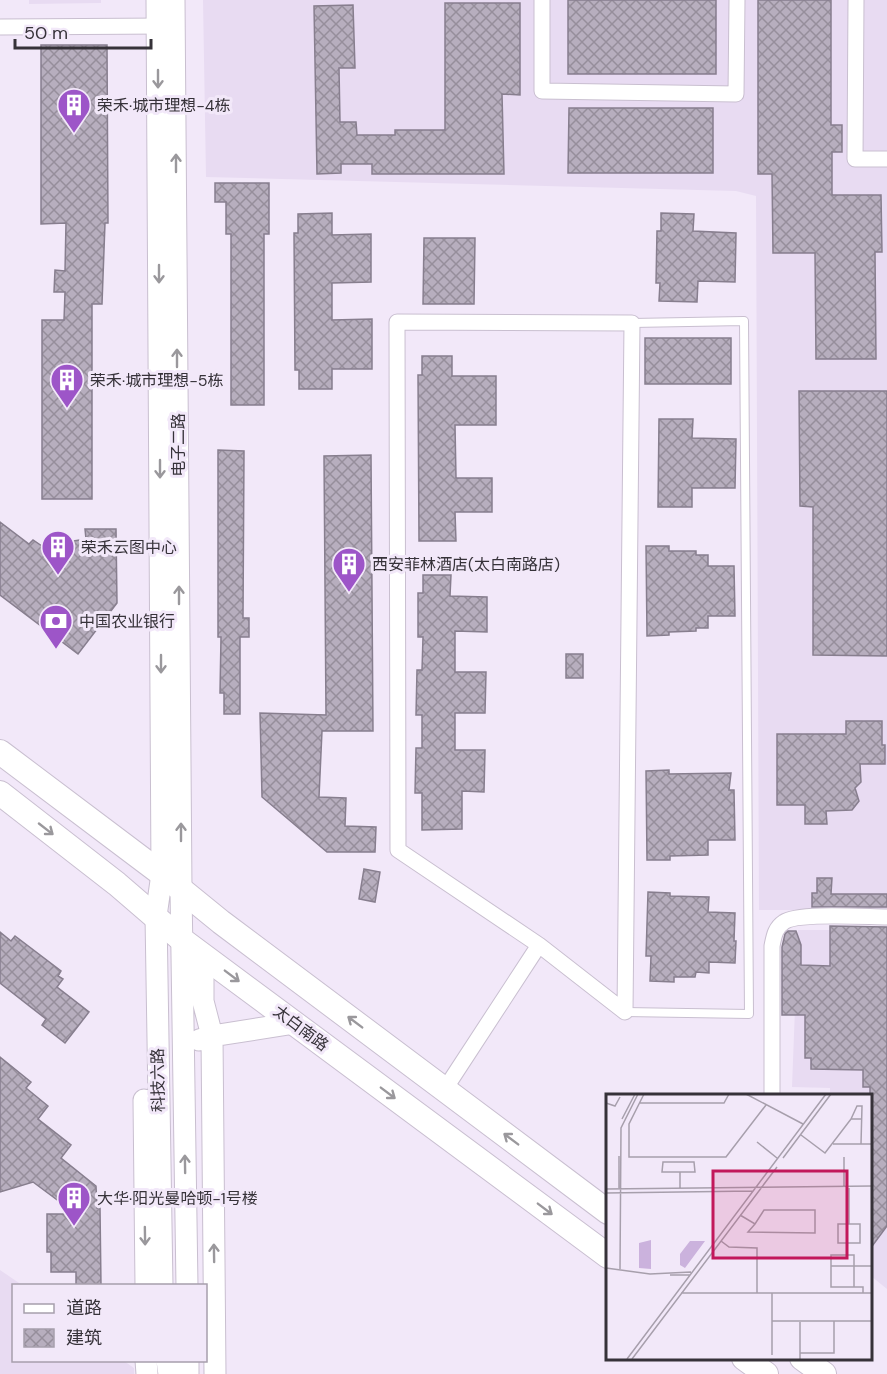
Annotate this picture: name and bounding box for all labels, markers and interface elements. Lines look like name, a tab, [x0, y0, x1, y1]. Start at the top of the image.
scale bar	[15, 12, 152, 50]
text: 50 m	[24, 21, 68, 45]
one-way arrow	[152, 69, 164, 89]
building icon: 荣禾·城市理想-4栋	[56, 87, 92, 134]
place label: 荣禾·城市理想-4栋	[97, 95, 231, 116]
one-way arrow	[170, 154, 182, 174]
one-way arrow	[153, 264, 165, 284]
one-way arrow	[172, 348, 183, 368]
building icon: 荣禾·城市理想-5栋	[49, 362, 85, 409]
place label: 荣禾·城市理想-5栋	[90, 370, 224, 391]
street label: 电子二路	[168, 413, 189, 477]
one-way arrow	[154, 459, 166, 479]
building icon: 荣禾云图中心	[40, 529, 76, 576]
place label: 荣禾云图中心	[81, 537, 177, 558]
building icon: 西安菲林酒店(太白南路店)	[331, 546, 367, 593]
place label: 西安菲林酒店(太白南路店)	[372, 554, 560, 575]
one-way arrow	[174, 585, 185, 605]
bank icon: 中国农业银行	[38, 603, 74, 650]
place label: 中国农业银行	[79, 611, 175, 632]
one-way arrow	[155, 654, 167, 674]
one-way arrow	[38, 822, 54, 835]
one-way arrow	[175, 822, 187, 842]
one-way arrow	[223, 970, 239, 982]
street label: 太白南路	[269, 1000, 333, 1056]
one-way arrow	[347, 1015, 363, 1028]
street label: 科技六路	[147, 1048, 169, 1112]
one-way arrow	[380, 1086, 396, 1099]
inset map	[606, 1094, 872, 1359]
one-way arrow	[503, 1133, 519, 1145]
one-way arrow	[180, 1155, 191, 1175]
building icon: 大华·阳光曼哈顿-1号楼	[56, 1180, 92, 1227]
place label: 大华·阳光曼哈顿-1号楼	[97, 1188, 258, 1209]
one-way arrow	[536, 1203, 552, 1215]
one-way arrow	[139, 1226, 151, 1246]
one-way arrow	[208, 1243, 220, 1263]
legend	[12, 1284, 207, 1362]
text: 道路	[66, 1296, 102, 1320]
text: 建筑	[66, 1326, 102, 1350]

